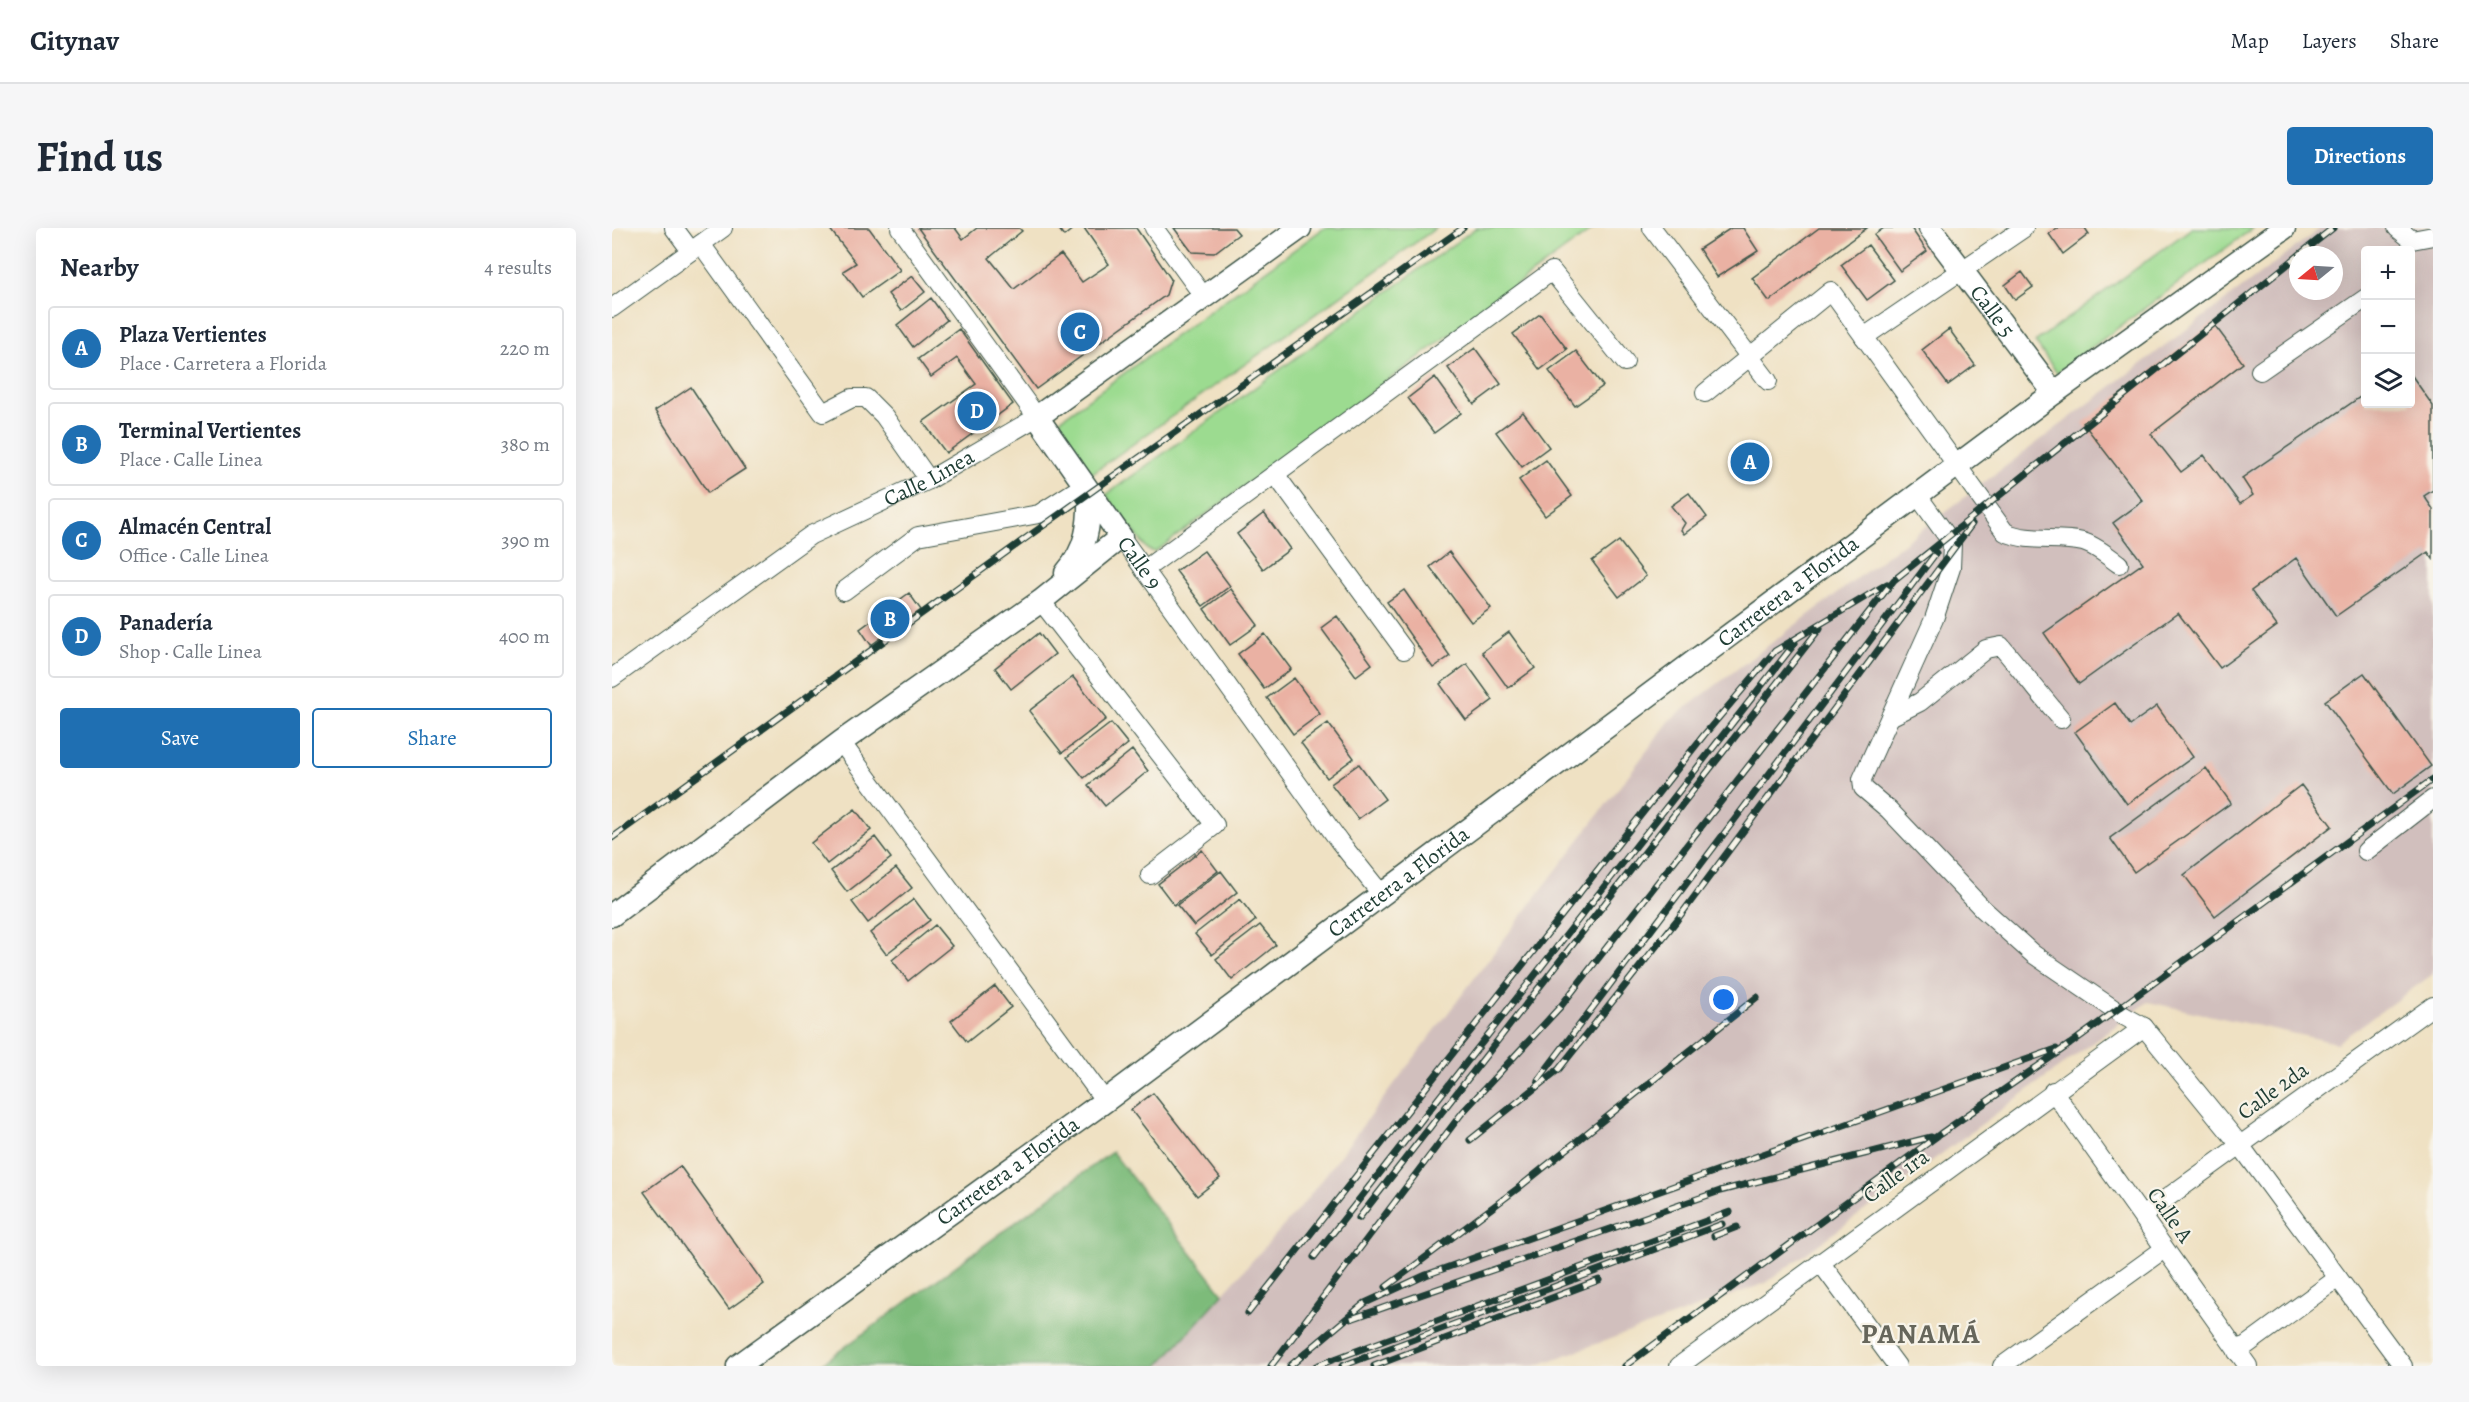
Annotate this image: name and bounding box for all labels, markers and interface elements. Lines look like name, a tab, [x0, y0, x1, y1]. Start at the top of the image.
text: Citynav	[30, 22, 119, 60]
text: Map	[2230, 27, 2269, 55]
text: Layers	[2302, 27, 2357, 55]
text: Share	[2390, 27, 2439, 55]
button: Directions	[2287, 127, 2433, 185]
text: Find us	[36, 128, 163, 185]
north arrow	[2289, 246, 2343, 300]
map controls	[2361, 246, 2415, 408]
button: +	[2361, 246, 2415, 300]
text: Nearby	[60, 250, 139, 285]
text: 4 results	[484, 254, 552, 281]
street label: Calle 5	[1963, 279, 2022, 344]
button: −	[2361, 300, 2415, 354]
pin: C	[1060, 310, 1100, 354]
text: Plaza Vertientes	[119, 320, 267, 350]
text: A	[75, 335, 88, 362]
text: 220 m	[500, 335, 550, 362]
text: Place · Carretera a Florida	[119, 350, 327, 377]
button: layers	[2361, 354, 2415, 408]
pin: D	[958, 388, 997, 434]
text: Terminal Vertientes	[119, 416, 301, 446]
text: B	[75, 431, 88, 458]
text: 380 m	[501, 431, 550, 458]
pin: A	[1730, 440, 1770, 484]
street label: Calle Linea	[879, 441, 980, 514]
text: Place · Calle Linea	[119, 446, 263, 473]
text: Almacén Central	[119, 512, 271, 542]
text: C	[75, 527, 88, 554]
text: 390 m	[501, 527, 550, 554]
street label: Carretera a Florida	[1711, 528, 1866, 654]
street label: Calle 9	[1110, 530, 1169, 596]
text: Office · Calle Linea	[119, 542, 269, 569]
pin: B	[870, 596, 910, 642]
text: Panadería	[119, 608, 213, 638]
text: D	[75, 623, 88, 650]
text: 400 m	[499, 623, 550, 650]
text: Shop · Calle Linea	[119, 638, 262, 665]
button: Save	[60, 708, 300, 768]
button: Share	[312, 708, 552, 768]
street label: Carretera a Florida	[1322, 819, 1476, 945]
your location	[1709, 985, 1738, 1014]
street label: Calle 2da	[2231, 1054, 2315, 1127]
street label: Carretera a Florida	[930, 1109, 1086, 1233]
street label: Calle 1ra	[1857, 1141, 1936, 1210]
street label: Calle A	[2140, 1181, 2201, 1250]
district label: PANAMÁ	[1861, 1315, 1981, 1353]

